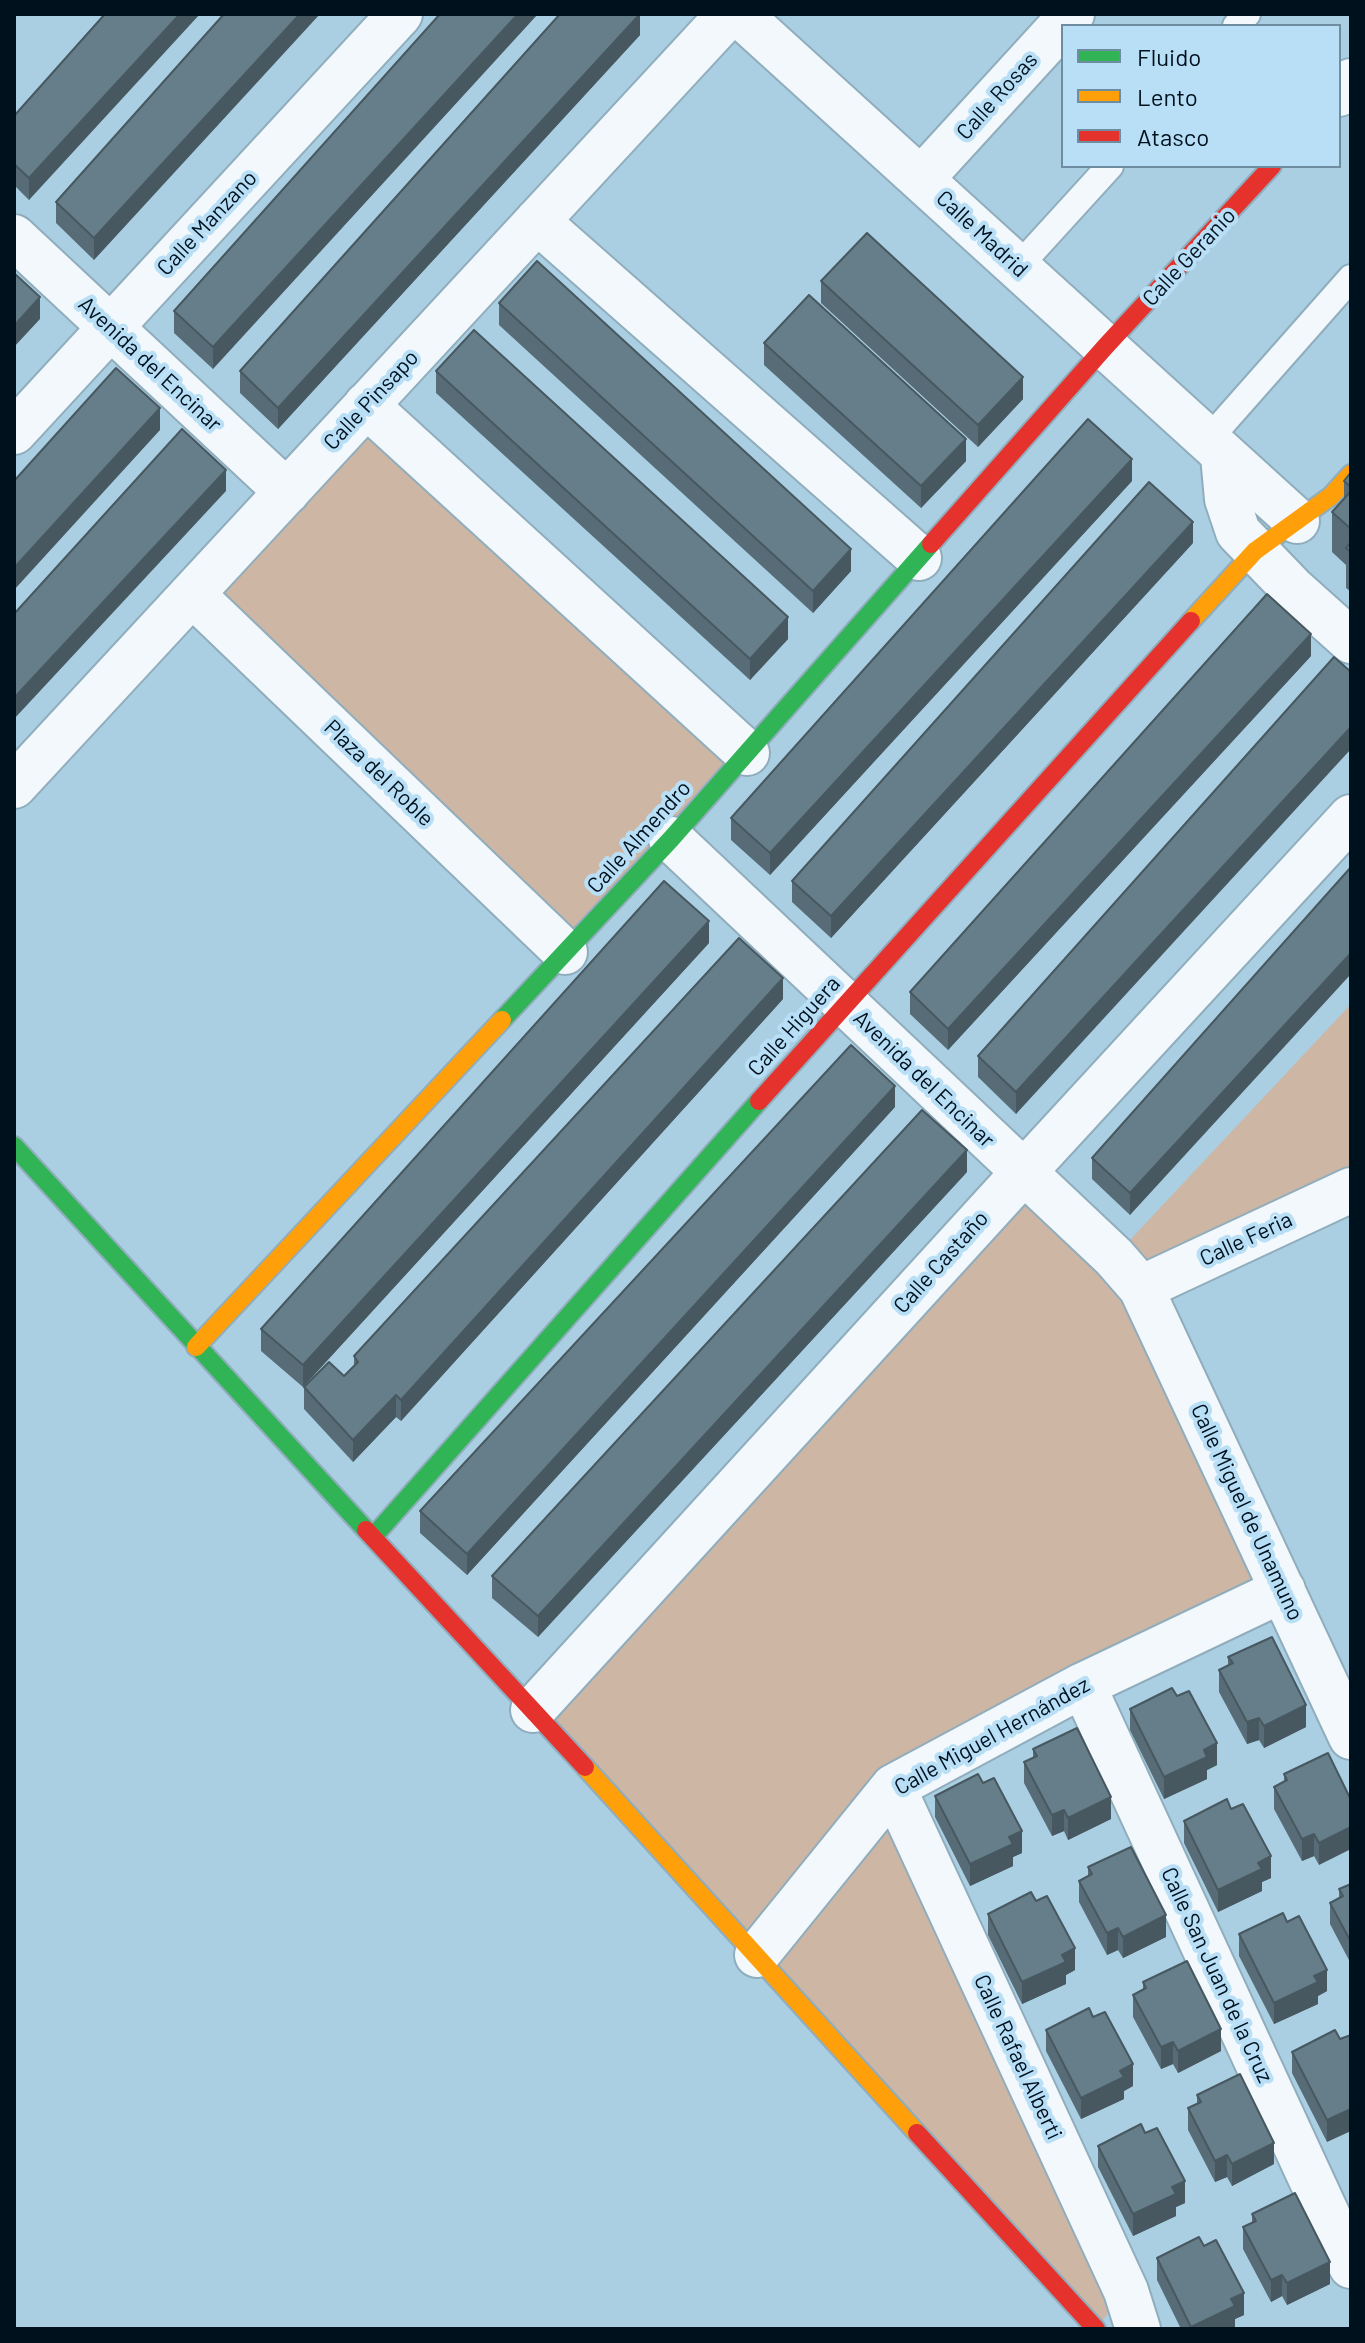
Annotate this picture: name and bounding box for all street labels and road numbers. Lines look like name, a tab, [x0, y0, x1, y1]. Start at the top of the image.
street label: Calle Rosas	[951, 47, 1043, 145]
street label: Calle Manzano	[152, 165, 262, 281]
street label: Calle Madrid	[931, 185, 1033, 283]
street label: Calle Geranio	[1137, 202, 1241, 312]
street label: Avenida del Encinar	[73, 291, 227, 437]
street label: Calle Pinsapo	[318, 345, 424, 455]
street label: Plaza del Roble	[319, 714, 439, 832]
street label: Calle Almendro	[582, 775, 696, 899]
street label: Calle Higuera	[742, 971, 846, 1081]
street label: Avenida del Encinar	[848, 1005, 1000, 1153]
street label: Calle Castaño	[888, 1205, 994, 1319]
street label: Calle Feria	[1196, 1206, 1296, 1272]
street label: Calle Miguel de Unamuno	[1185, 1399, 1309, 1625]
street label: Calle Miguel Hernández	[890, 1671, 1094, 1801]
street label: Calle San Juan de la Cruz	[1155, 1863, 1279, 2087]
street label: Calle Rafael Alberti	[968, 1970, 1068, 2144]

